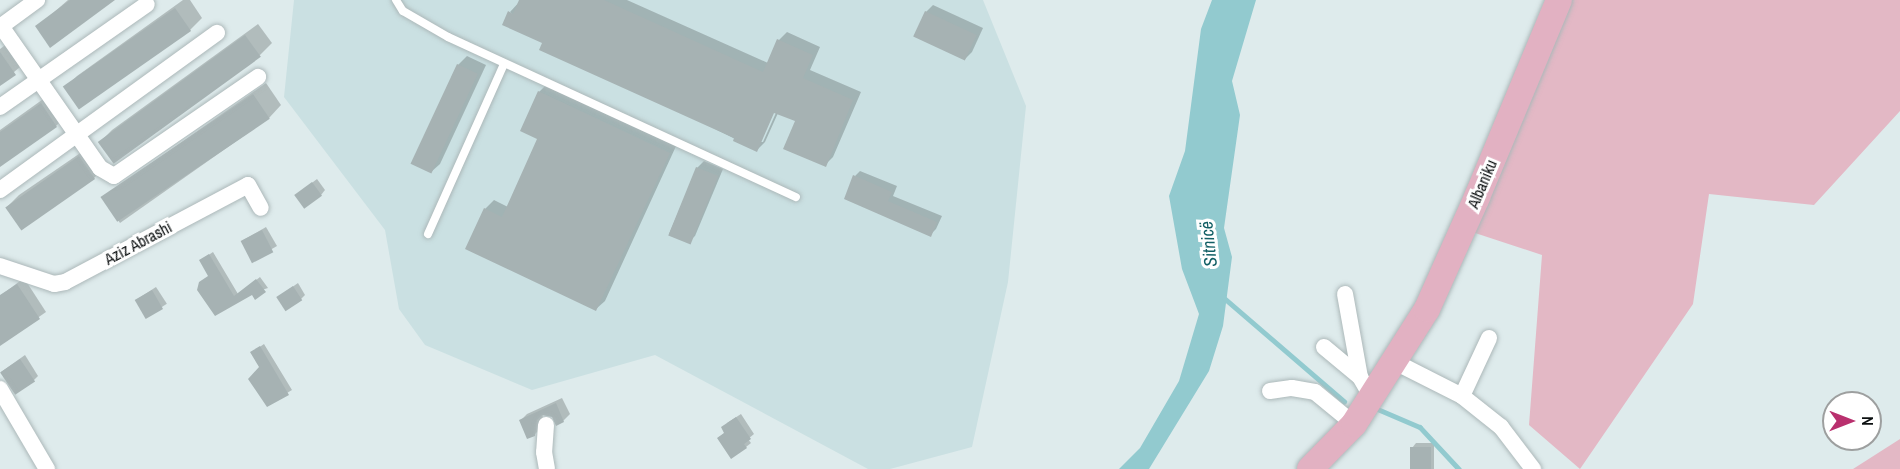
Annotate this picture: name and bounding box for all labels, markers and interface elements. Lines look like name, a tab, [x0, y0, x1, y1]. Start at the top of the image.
street label: Albaniku	[1463, 157, 1501, 211]
street label: Aziz Abrashi	[101, 217, 175, 269]
water label: Sitnicë	[1196, 220, 1222, 268]
north arrow	[1822, 391, 1882, 451]
text: N	[1857, 416, 1879, 426]

